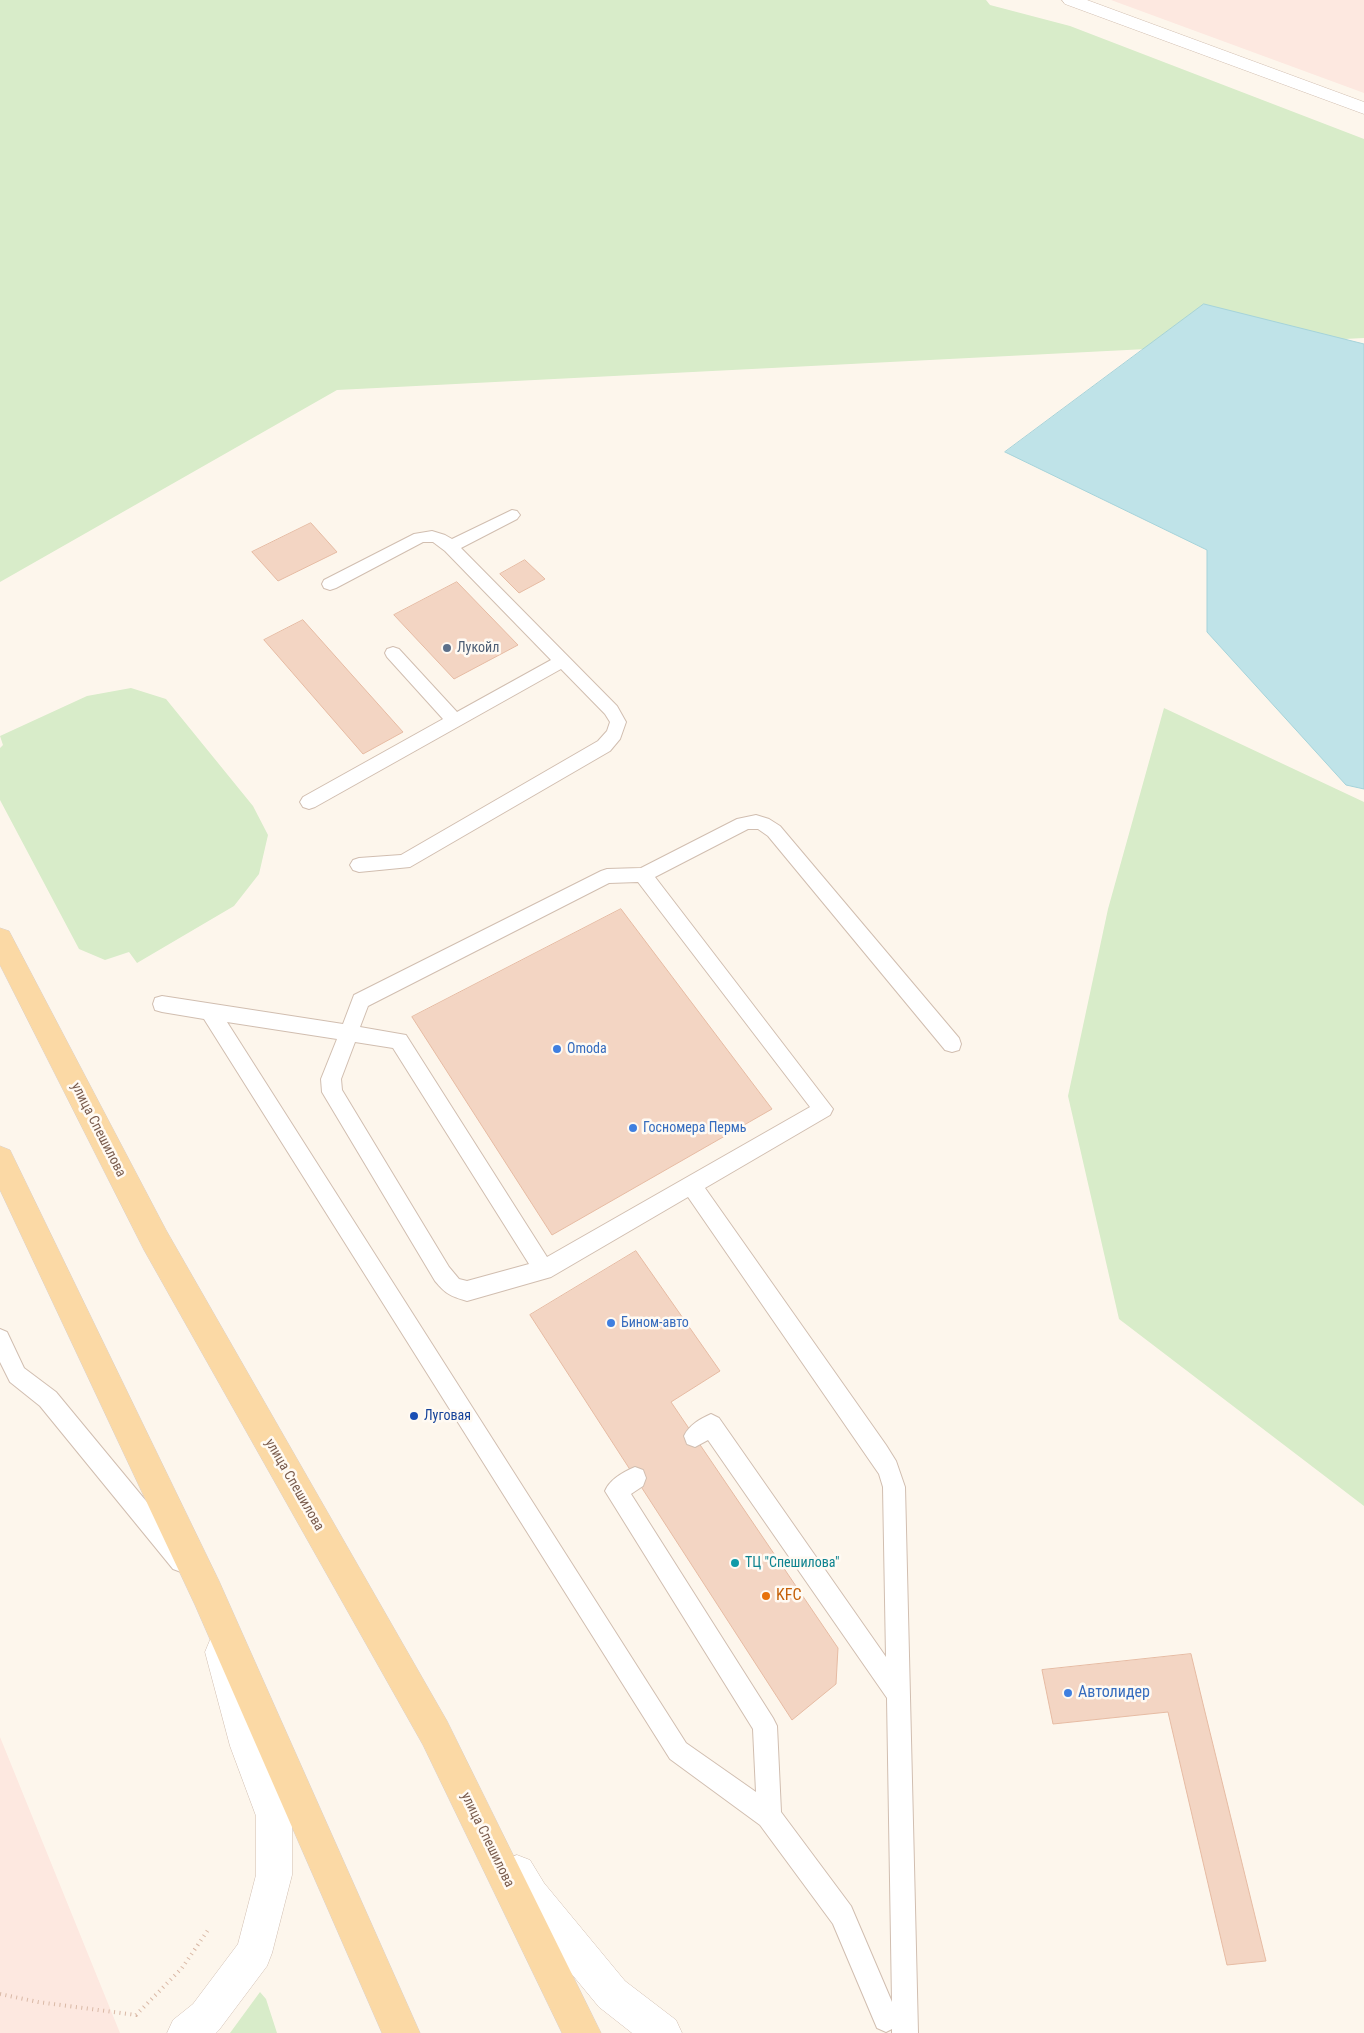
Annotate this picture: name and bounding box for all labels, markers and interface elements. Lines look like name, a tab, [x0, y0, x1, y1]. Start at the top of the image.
place label: Лукойл	[457, 640, 499, 656]
marker: Лукойл	[441, 642, 453, 654]
place label: Omoda	[567, 1041, 607, 1057]
marker: Omoda	[551, 1043, 563, 1055]
street label: улица Спешилова	[67, 1080, 129, 1180]
place label: Госномера Пермь	[643, 1120, 747, 1136]
marker: Госномера Пермь	[627, 1122, 639, 1134]
place label: Бином-авто	[621, 1315, 689, 1331]
marker: Бином-авто	[605, 1317, 617, 1329]
place label: Луговая	[424, 1408, 471, 1424]
marker: Луговая	[408, 1410, 420, 1422]
street label: улица Спешилова	[261, 1436, 327, 1534]
place label: ТЦ "Спешилова"	[745, 1555, 840, 1571]
marker: ТЦ "Спешилова"	[729, 1557, 741, 1569]
place label: KFC	[776, 1586, 801, 1606]
marker: KFC	[760, 1590, 772, 1602]
place label: Автолидер	[1078, 1683, 1150, 1703]
marker: Автолидер	[1062, 1687, 1074, 1699]
street label: улица Спешилова	[457, 1790, 517, 1890]

